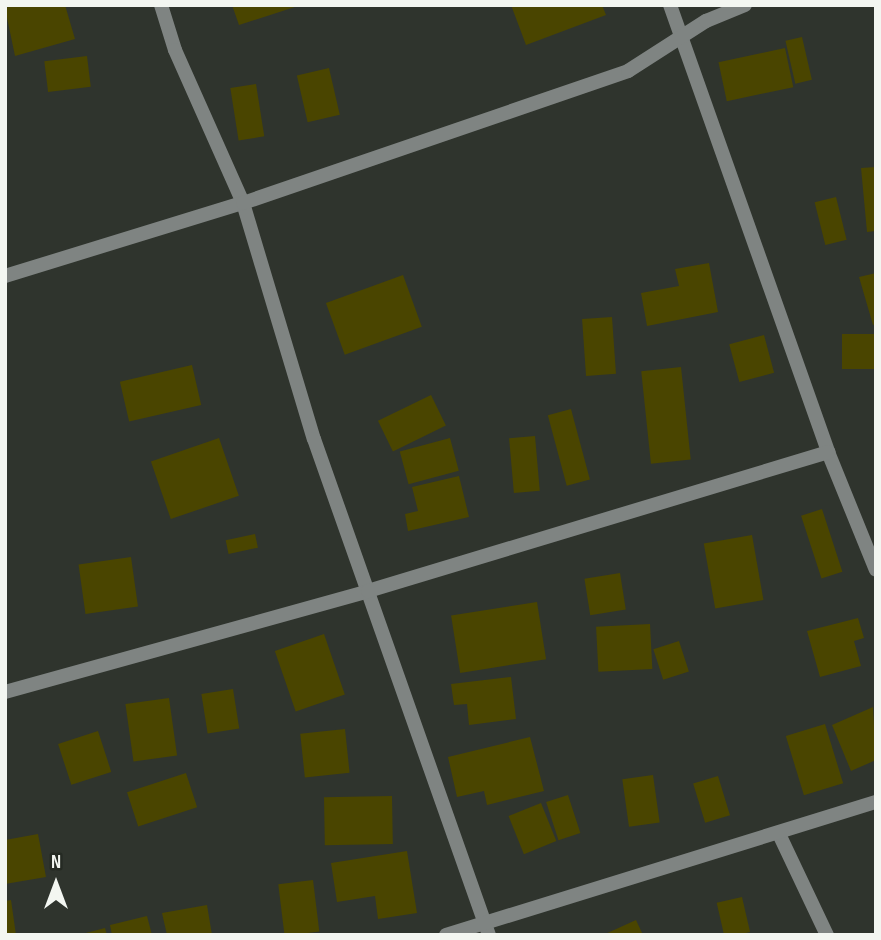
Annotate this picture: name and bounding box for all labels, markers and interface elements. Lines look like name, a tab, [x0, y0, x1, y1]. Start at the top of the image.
north arrow	[21, 849, 91, 919]
text: N	[51, 851, 61, 874]

